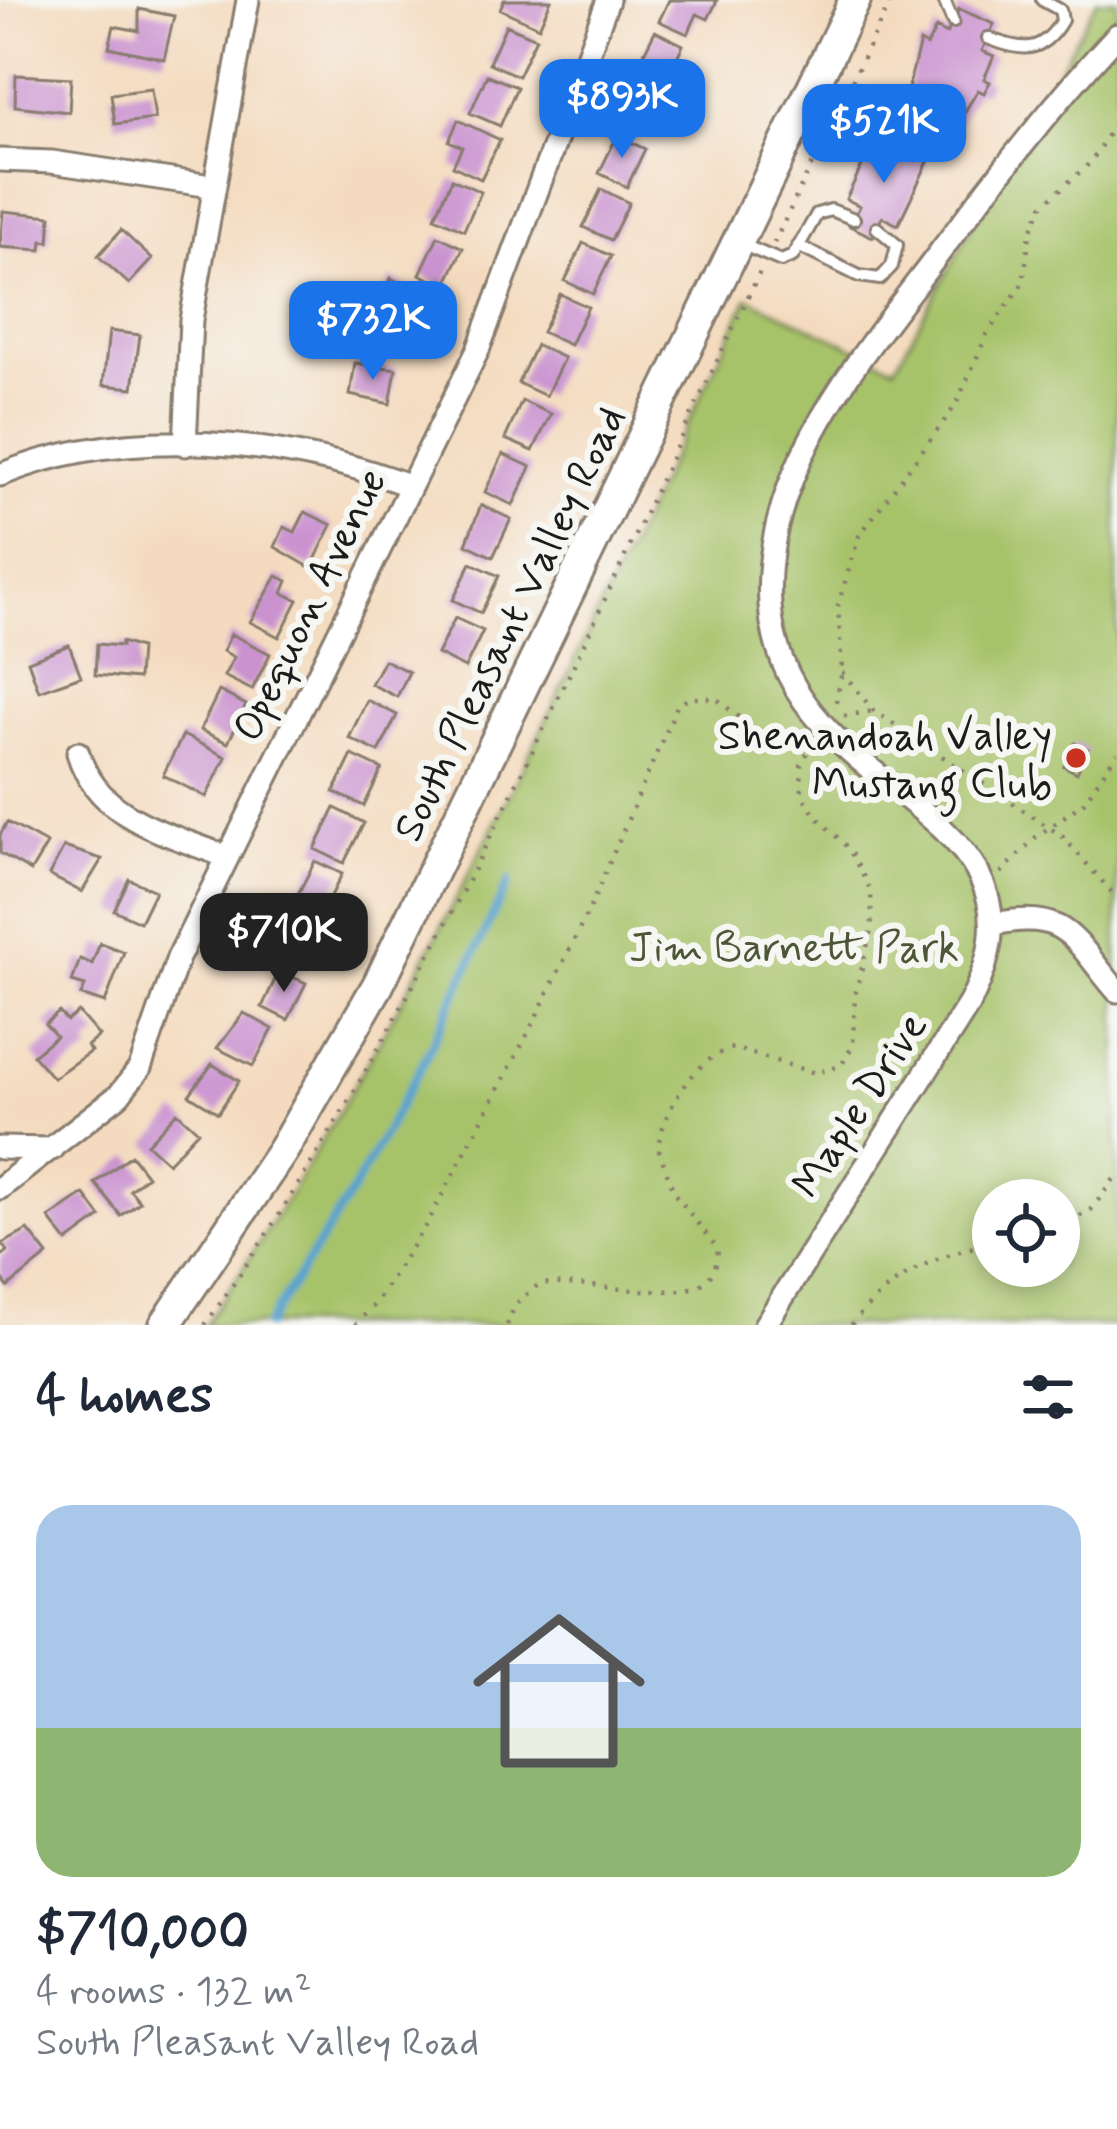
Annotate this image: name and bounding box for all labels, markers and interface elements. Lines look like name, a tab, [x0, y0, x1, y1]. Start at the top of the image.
pin: $893K	[538, 59, 706, 161]
text: $893K	[566, 72, 678, 123]
pin: $521K	[800, 84, 968, 186]
text: $521K	[829, 97, 939, 148]
pin: $732K	[289, 281, 457, 383]
text: $732K	[316, 294, 430, 345]
street label: South Pleasant Valley Road	[382, 398, 640, 851]
street label: Opequon Avenue	[221, 460, 401, 751]
place label: Shenandoah Valley Mustang Club	[718, 710, 1052, 817]
marker: Shenandoah Valley Mustang Club	[1063, 745, 1089, 771]
pin: $710K	[200, 893, 368, 995]
text: $710K	[227, 906, 341, 957]
park label: Jim Barnett Park	[629, 922, 959, 977]
street label: Maple Drive	[781, 1003, 941, 1209]
map controls	[972, 1179, 1080, 1287]
button: locate	[972, 1179, 1080, 1287]
text: 4 homes	[36, 1364, 213, 1430]
icon: filters	[1015, 1364, 1081, 1430]
icon: home	[451, 1583, 667, 1799]
text: $710,000	[36, 1901, 249, 1967]
text: 4 rooms · 132 m²	[36, 1967, 312, 2018]
text: South Pleasant Valley Road	[36, 2018, 479, 2069]

